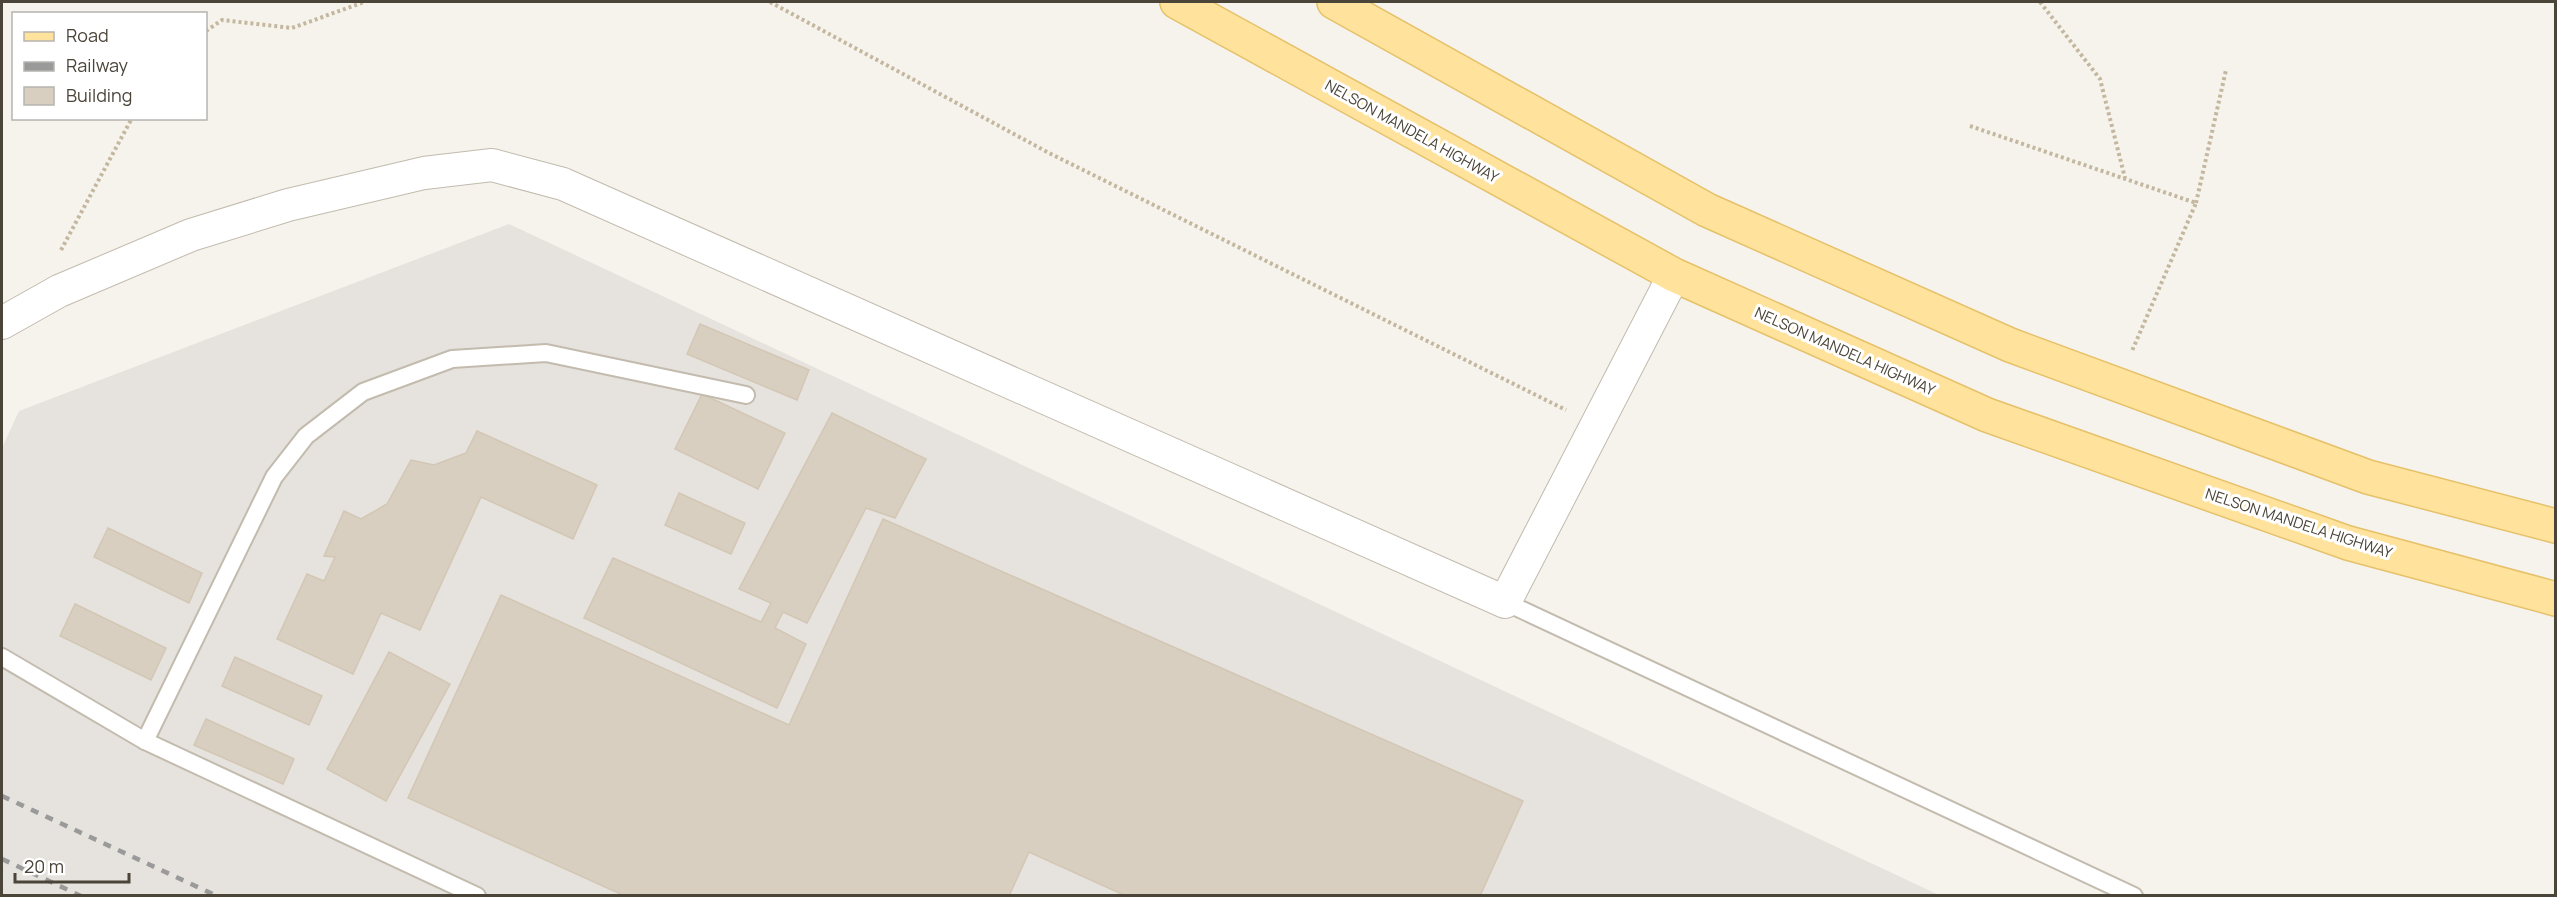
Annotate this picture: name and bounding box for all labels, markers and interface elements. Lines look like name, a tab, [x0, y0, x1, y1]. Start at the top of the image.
legend	[12, 12, 207, 120]
text: Road	[66, 23, 109, 47]
text: Railway	[66, 53, 128, 77]
street label: NELSON MANDELA HIGHWAY	[1321, 74, 1503, 188]
text: Building	[66, 83, 132, 107]
street label: NELSON MANDELA HIGHWAY	[1751, 302, 1939, 401]
street label: NELSON MANDELA HIGHWAY	[2203, 483, 2396, 563]
scale bar	[15, 846, 129, 884]
text: 20 m	[24, 854, 64, 878]

